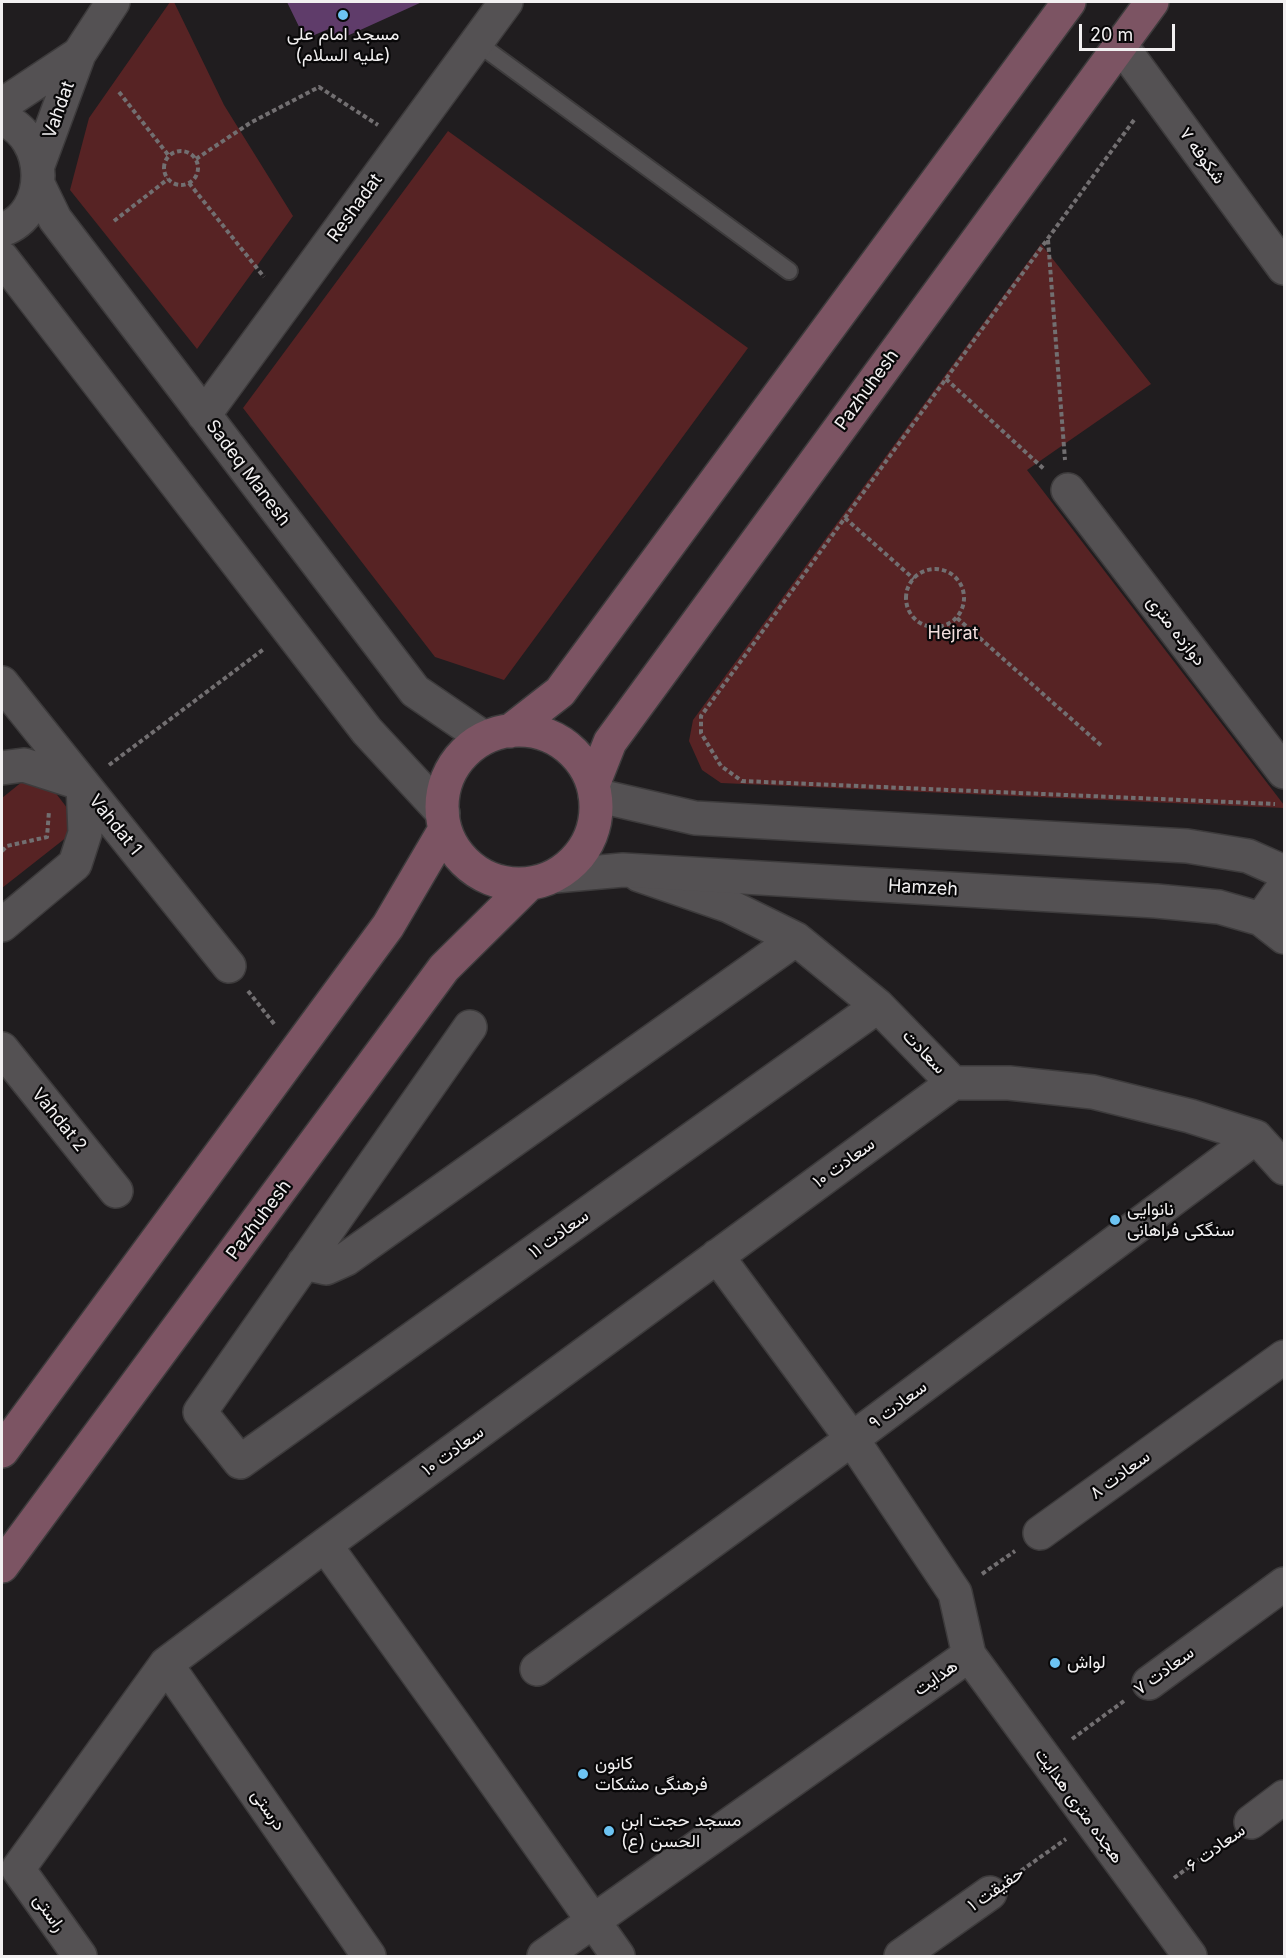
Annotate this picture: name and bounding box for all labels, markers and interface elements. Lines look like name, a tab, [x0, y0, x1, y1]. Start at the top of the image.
marker: مسجد امام علی (علیه السلام)	[336, 8, 350, 22]
scale bar	[1082, 12, 1178, 50]
place label: مسجد امام علی (علیه السلام)	[287, 24, 399, 66]
text: 20 m	[1090, 24, 1133, 45]
street label: Vahdat	[39, 78, 79, 142]
street label: شکوفه ۷	[1174, 124, 1230, 188]
street label: Reshadat	[323, 170, 387, 246]
street label: Pazhuhesh	[831, 346, 903, 434]
street label: Sadeq Manesh	[201, 416, 295, 530]
street label: دوازده متری	[1142, 592, 1210, 670]
park label: Hejrat	[927, 623, 979, 645]
street label: Vahdat 1	[84, 790, 146, 860]
street label: Hamzeh	[887, 875, 959, 901]
street label: سعادت	[898, 1025, 950, 1079]
street label: Vahdat 2	[27, 1084, 91, 1156]
street label: سعادت ۱۰	[809, 1133, 879, 1193]
street label: Pazhuhesh	[222, 1176, 296, 1264]
place label: نانوایی سنگکی فراهانی	[1127, 1199, 1235, 1242]
street label: سعادت ۱۱	[525, 1205, 593, 1263]
marker: نانوایی سنگکی فراهانی	[1108, 1213, 1122, 1227]
street label: سعادت ۹	[865, 1376, 931, 1434]
street label: سعادت ۱۰	[418, 1421, 488, 1481]
street label: سعادت ۸	[1086, 1446, 1154, 1504]
street label: سعادت ۷	[1130, 1642, 1198, 1700]
place label: لواش	[1067, 1652, 1106, 1674]
street label: هدایت	[910, 1655, 962, 1701]
marker: لواش	[1048, 1656, 1062, 1670]
street label: هجده متری هدایت	[1030, 1744, 1128, 1868]
place label: کانون فرهنگی مشکات	[595, 1753, 708, 1796]
marker: کانون فرهنگی مشکات	[576, 1767, 590, 1781]
street label: درستی	[246, 1785, 290, 1835]
place label: مسجد حجت ابن الحسن (ع)	[621, 1810, 741, 1852]
street label: سعادت ۶	[1182, 1819, 1250, 1877]
marker: مسجد حجت ابن الحسن (ع)	[602, 1824, 616, 1838]
street label: حقیقت ۱	[964, 1862, 1028, 1916]
street label: راستی	[28, 1890, 70, 1936]

